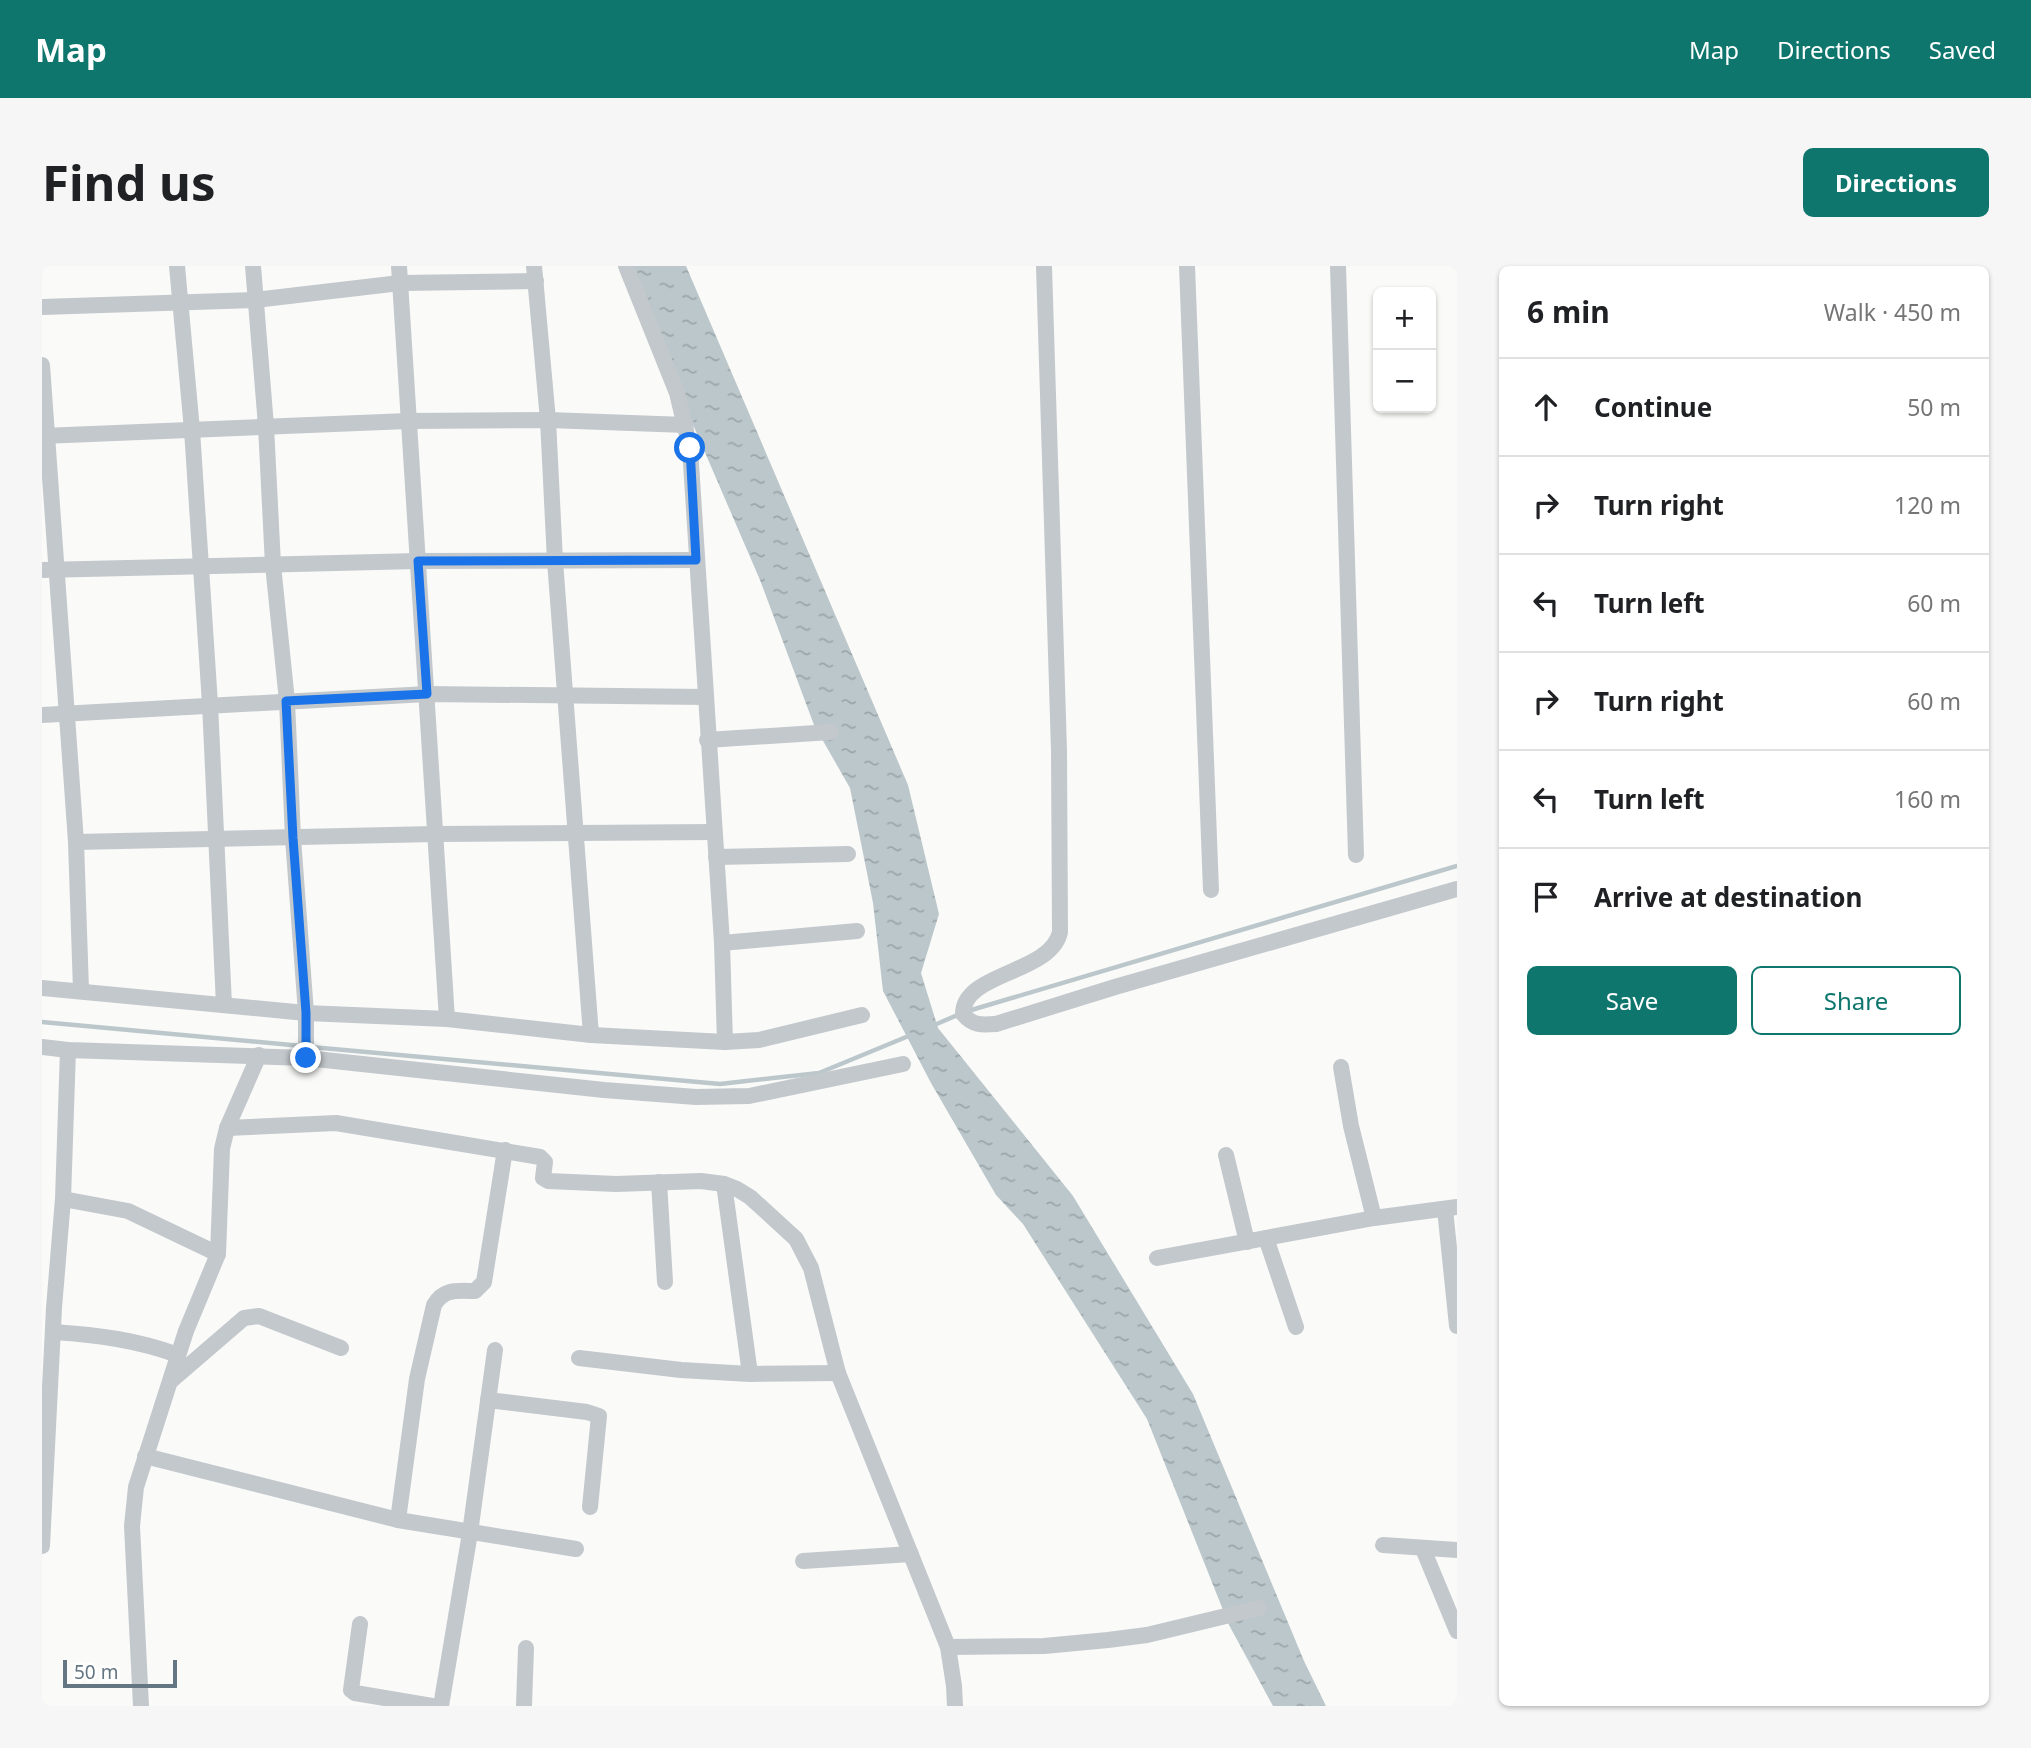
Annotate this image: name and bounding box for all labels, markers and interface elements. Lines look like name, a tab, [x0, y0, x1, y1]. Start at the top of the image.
text: Map	[35, 27, 107, 72]
text: Map	[1689, 33, 1739, 66]
text: Directions	[1777, 33, 1891, 66]
text: Saved	[1929, 33, 1996, 66]
button: Directions	[1803, 148, 1989, 217]
text: Find us	[42, 149, 216, 215]
map controls	[1373, 287, 1436, 413]
button: +	[1373, 287, 1436, 350]
text: 6 min	[1527, 291, 1610, 332]
text: Walk · 450 m	[1824, 296, 1961, 328]
button: −	[1373, 350, 1436, 413]
icon: ahead	[1527, 388, 1565, 426]
text: Continue	[1594, 389, 1712, 425]
text: 50 m	[1907, 391, 1961, 423]
route start	[674, 432, 705, 463]
icon: right	[1527, 486, 1565, 524]
text: Turn right	[1594, 487, 1724, 523]
text: 120 m	[1894, 489, 1961, 521]
icon: left	[1527, 584, 1565, 622]
text: Turn left	[1594, 585, 1705, 621]
text: 60 m	[1907, 587, 1961, 619]
icon: right	[1527, 682, 1565, 720]
text: Turn right	[1594, 683, 1724, 719]
text: 60 m	[1907, 685, 1961, 717]
icon: left	[1527, 780, 1565, 818]
text: Turn left	[1594, 781, 1705, 817]
text: 160 m	[1894, 783, 1961, 815]
icon: arrive	[1527, 878, 1565, 916]
text: Arrive at destination	[1594, 879, 1863, 915]
button: Save	[1527, 966, 1737, 1035]
button: Share	[1751, 966, 1961, 1035]
route end	[290, 1042, 321, 1073]
scale bar	[63, 1657, 177, 1689]
text: 50 m	[74, 1659, 118, 1685]

